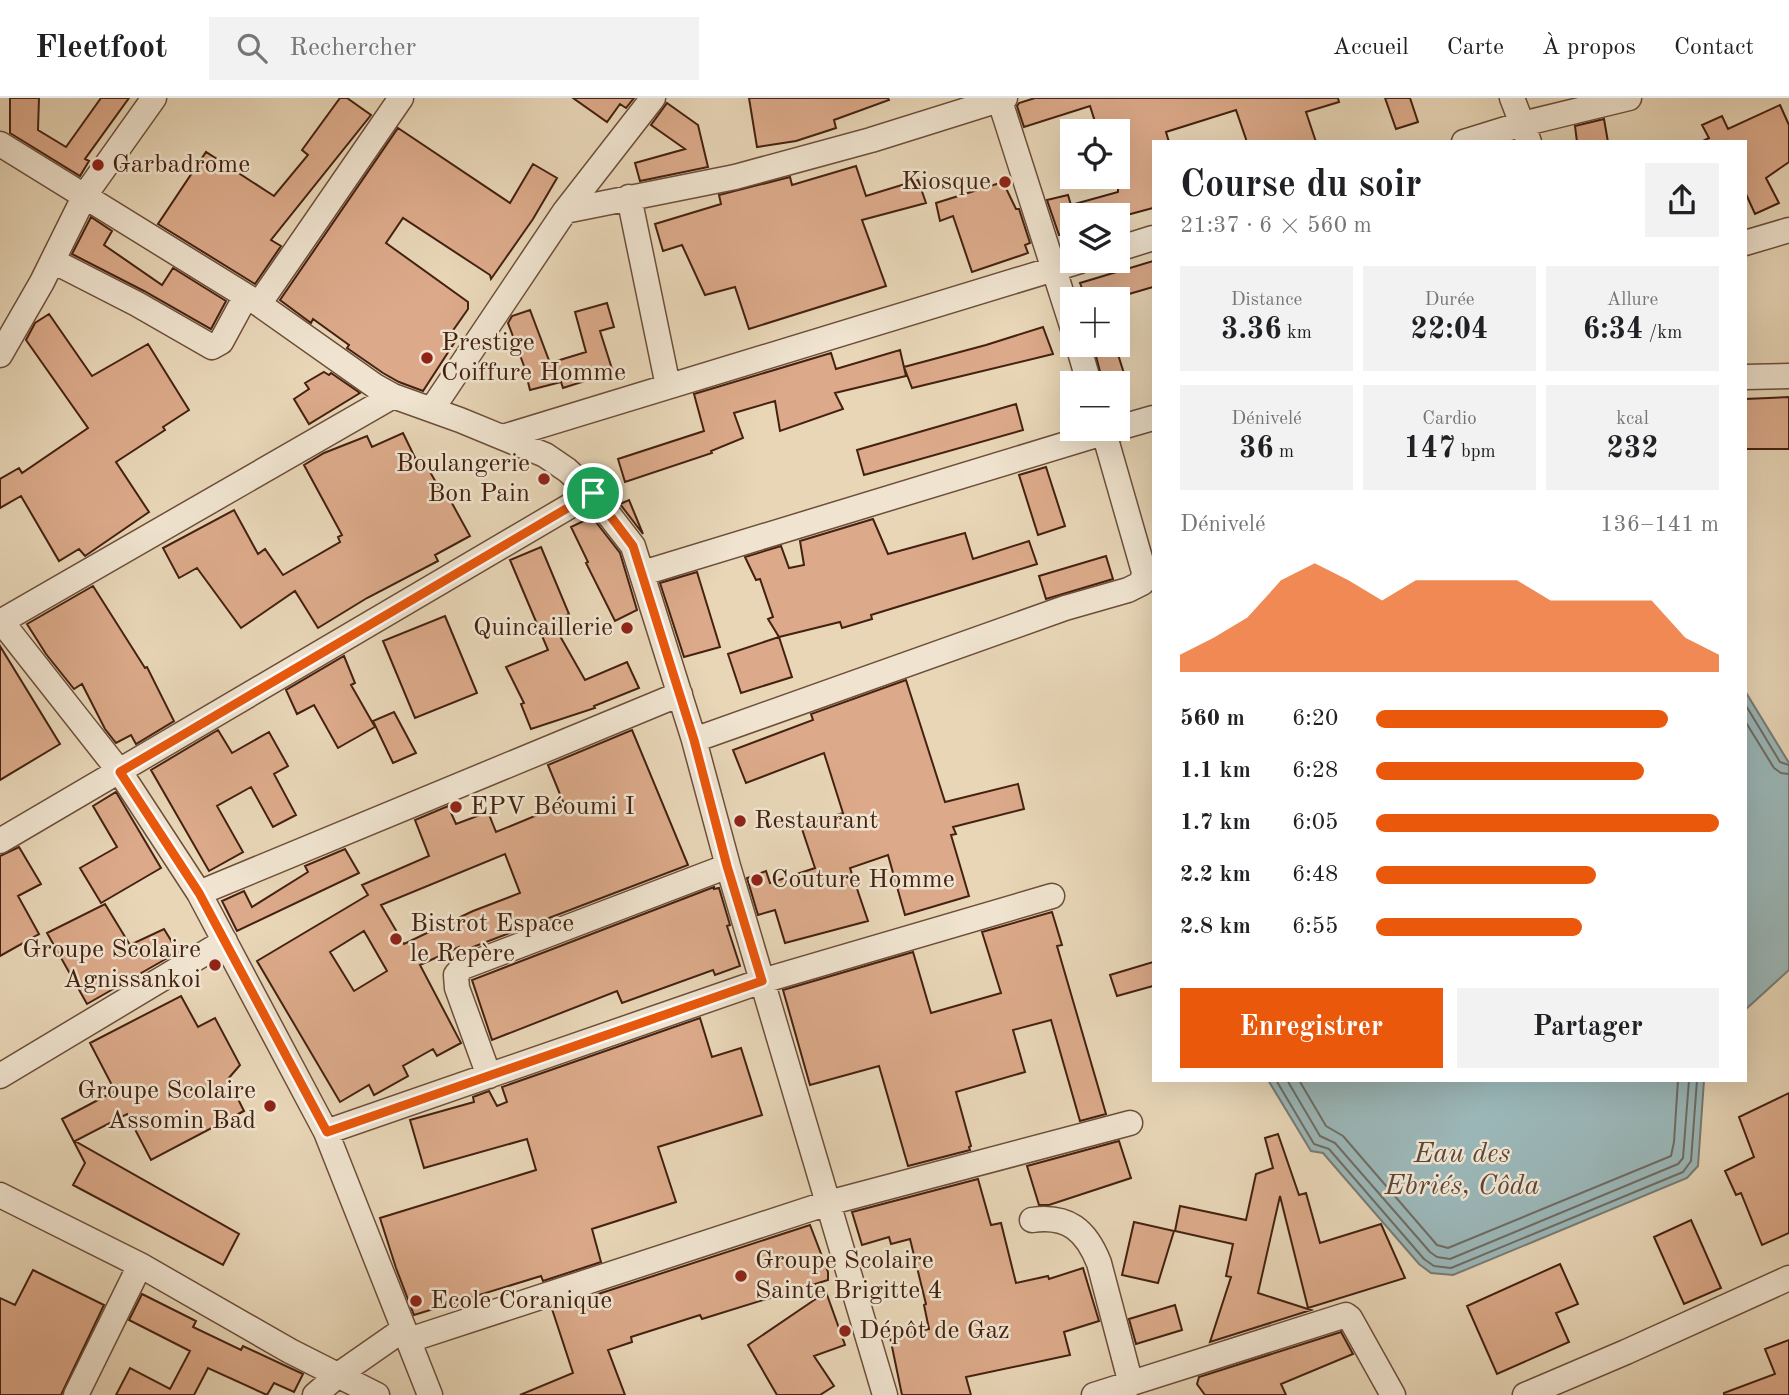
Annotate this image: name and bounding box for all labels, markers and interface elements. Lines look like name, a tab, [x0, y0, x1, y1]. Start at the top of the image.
search box	[209, 17, 699, 80]
icon: search	[233, 29, 271, 67]
text: Fleetfoot	[35, 32, 167, 65]
text: Rechercher	[289, 35, 416, 61]
text: Accueil	[1333, 36, 1409, 60]
text: Carte	[1447, 36, 1504, 60]
text: À propos	[1542, 36, 1636, 60]
text: Contact	[1674, 36, 1754, 60]
map controls	[1060, 119, 1130, 441]
button: locate	[1060, 119, 1130, 189]
place label: Garbadrome	[112, 152, 250, 178]
marker: Garbadrome	[90, 157, 106, 173]
button: share	[1645, 163, 1719, 237]
text: Course du soir	[1180, 167, 1422, 205]
place label: Kiosque	[901, 169, 991, 195]
marker: Kiosque	[997, 174, 1013, 190]
button: layers	[1060, 203, 1130, 273]
text: 21:37 · 6 × 560 m	[1180, 214, 1372, 237]
button: +	[1060, 287, 1130, 357]
text: Distance	[1231, 291, 1302, 310]
text: Durée	[1424, 291, 1475, 310]
text: Allure	[1607, 291, 1658, 310]
text: 3.36	[1221, 315, 1282, 345]
text: 22:04	[1411, 315, 1489, 345]
text: 6:34	[1583, 315, 1643, 345]
text: km	[1282, 324, 1312, 343]
text: /km	[1643, 324, 1682, 343]
place label: Prestige Coiffure Homme	[441, 330, 626, 386]
marker: Prestige Coiffure Homme	[419, 350, 435, 366]
button: −	[1060, 371, 1130, 441]
text: Dénivelé	[1231, 410, 1302, 429]
text: Cardio	[1422, 410, 1477, 429]
text: kcal	[1616, 410, 1649, 429]
text: 36	[1239, 434, 1274, 464]
text: 147	[1403, 434, 1456, 464]
text: 232	[1606, 434, 1659, 464]
text: m	[1274, 443, 1294, 462]
text: bpm	[1456, 443, 1496, 462]
place label: Boulangerie Bon Pain	[396, 451, 530, 507]
pin	[563, 463, 623, 523]
marker: Boulangerie Bon Pain	[536, 471, 552, 487]
icon: arrive	[574, 474, 612, 512]
text: Dénivelé	[1180, 513, 1266, 536]
text: 136–141 m	[1600, 513, 1719, 536]
place label: Quincaillerie	[473, 615, 613, 641]
marker: Quincaillerie	[619, 620, 635, 636]
text: 560 m	[1180, 707, 1245, 730]
text: 6:20	[1292, 707, 1338, 730]
text: 1.1 km	[1180, 759, 1251, 782]
text: 6:28	[1292, 759, 1338, 782]
place label: EPV Béoumi I	[470, 794, 635, 820]
marker: EPV Béoumi I	[448, 799, 464, 815]
place label: Restaurant	[754, 808, 878, 834]
text: 1.7 km	[1180, 811, 1251, 834]
text: 6:05	[1292, 811, 1338, 834]
marker: Restaurant	[732, 813, 748, 829]
text: 2.2 km	[1180, 863, 1251, 886]
text: 6:48	[1292, 863, 1338, 886]
place label: Couture Homme	[771, 867, 955, 893]
marker: Couture Homme	[749, 872, 765, 888]
place label: Bistrot Espace le Repère	[410, 911, 574, 967]
text: 2.8 km	[1180, 915, 1251, 938]
text: 6:55	[1292, 915, 1338, 938]
marker: Bistrot Espace le Repère	[388, 931, 404, 947]
place label: Groupe Scolaire Agnissankoi	[22, 937, 201, 993]
marker: Groupe Scolaire Agnissankoi	[207, 957, 223, 973]
button: Enregistrer	[1180, 988, 1443, 1068]
button: Partager	[1457, 988, 1719, 1068]
place label: Groupe Scolaire Assomin Bad	[77, 1078, 256, 1134]
marker: Groupe Scolaire Assomin Bad	[262, 1098, 278, 1114]
water label: Eau des Ebriés, Côda	[1384, 1141, 1539, 1201]
place label: Groupe Scolaire Sainte Brigitte 4	[755, 1248, 943, 1304]
marker: Groupe Scolaire Sainte Brigitte 4	[733, 1268, 749, 1284]
place label: Ecole Coranique	[430, 1288, 612, 1314]
marker: Ecole Coranique	[408, 1293, 424, 1309]
place label: Dépôt de Gaz	[859, 1318, 1010, 1344]
marker: Dépôt de Gaz	[837, 1323, 853, 1339]

